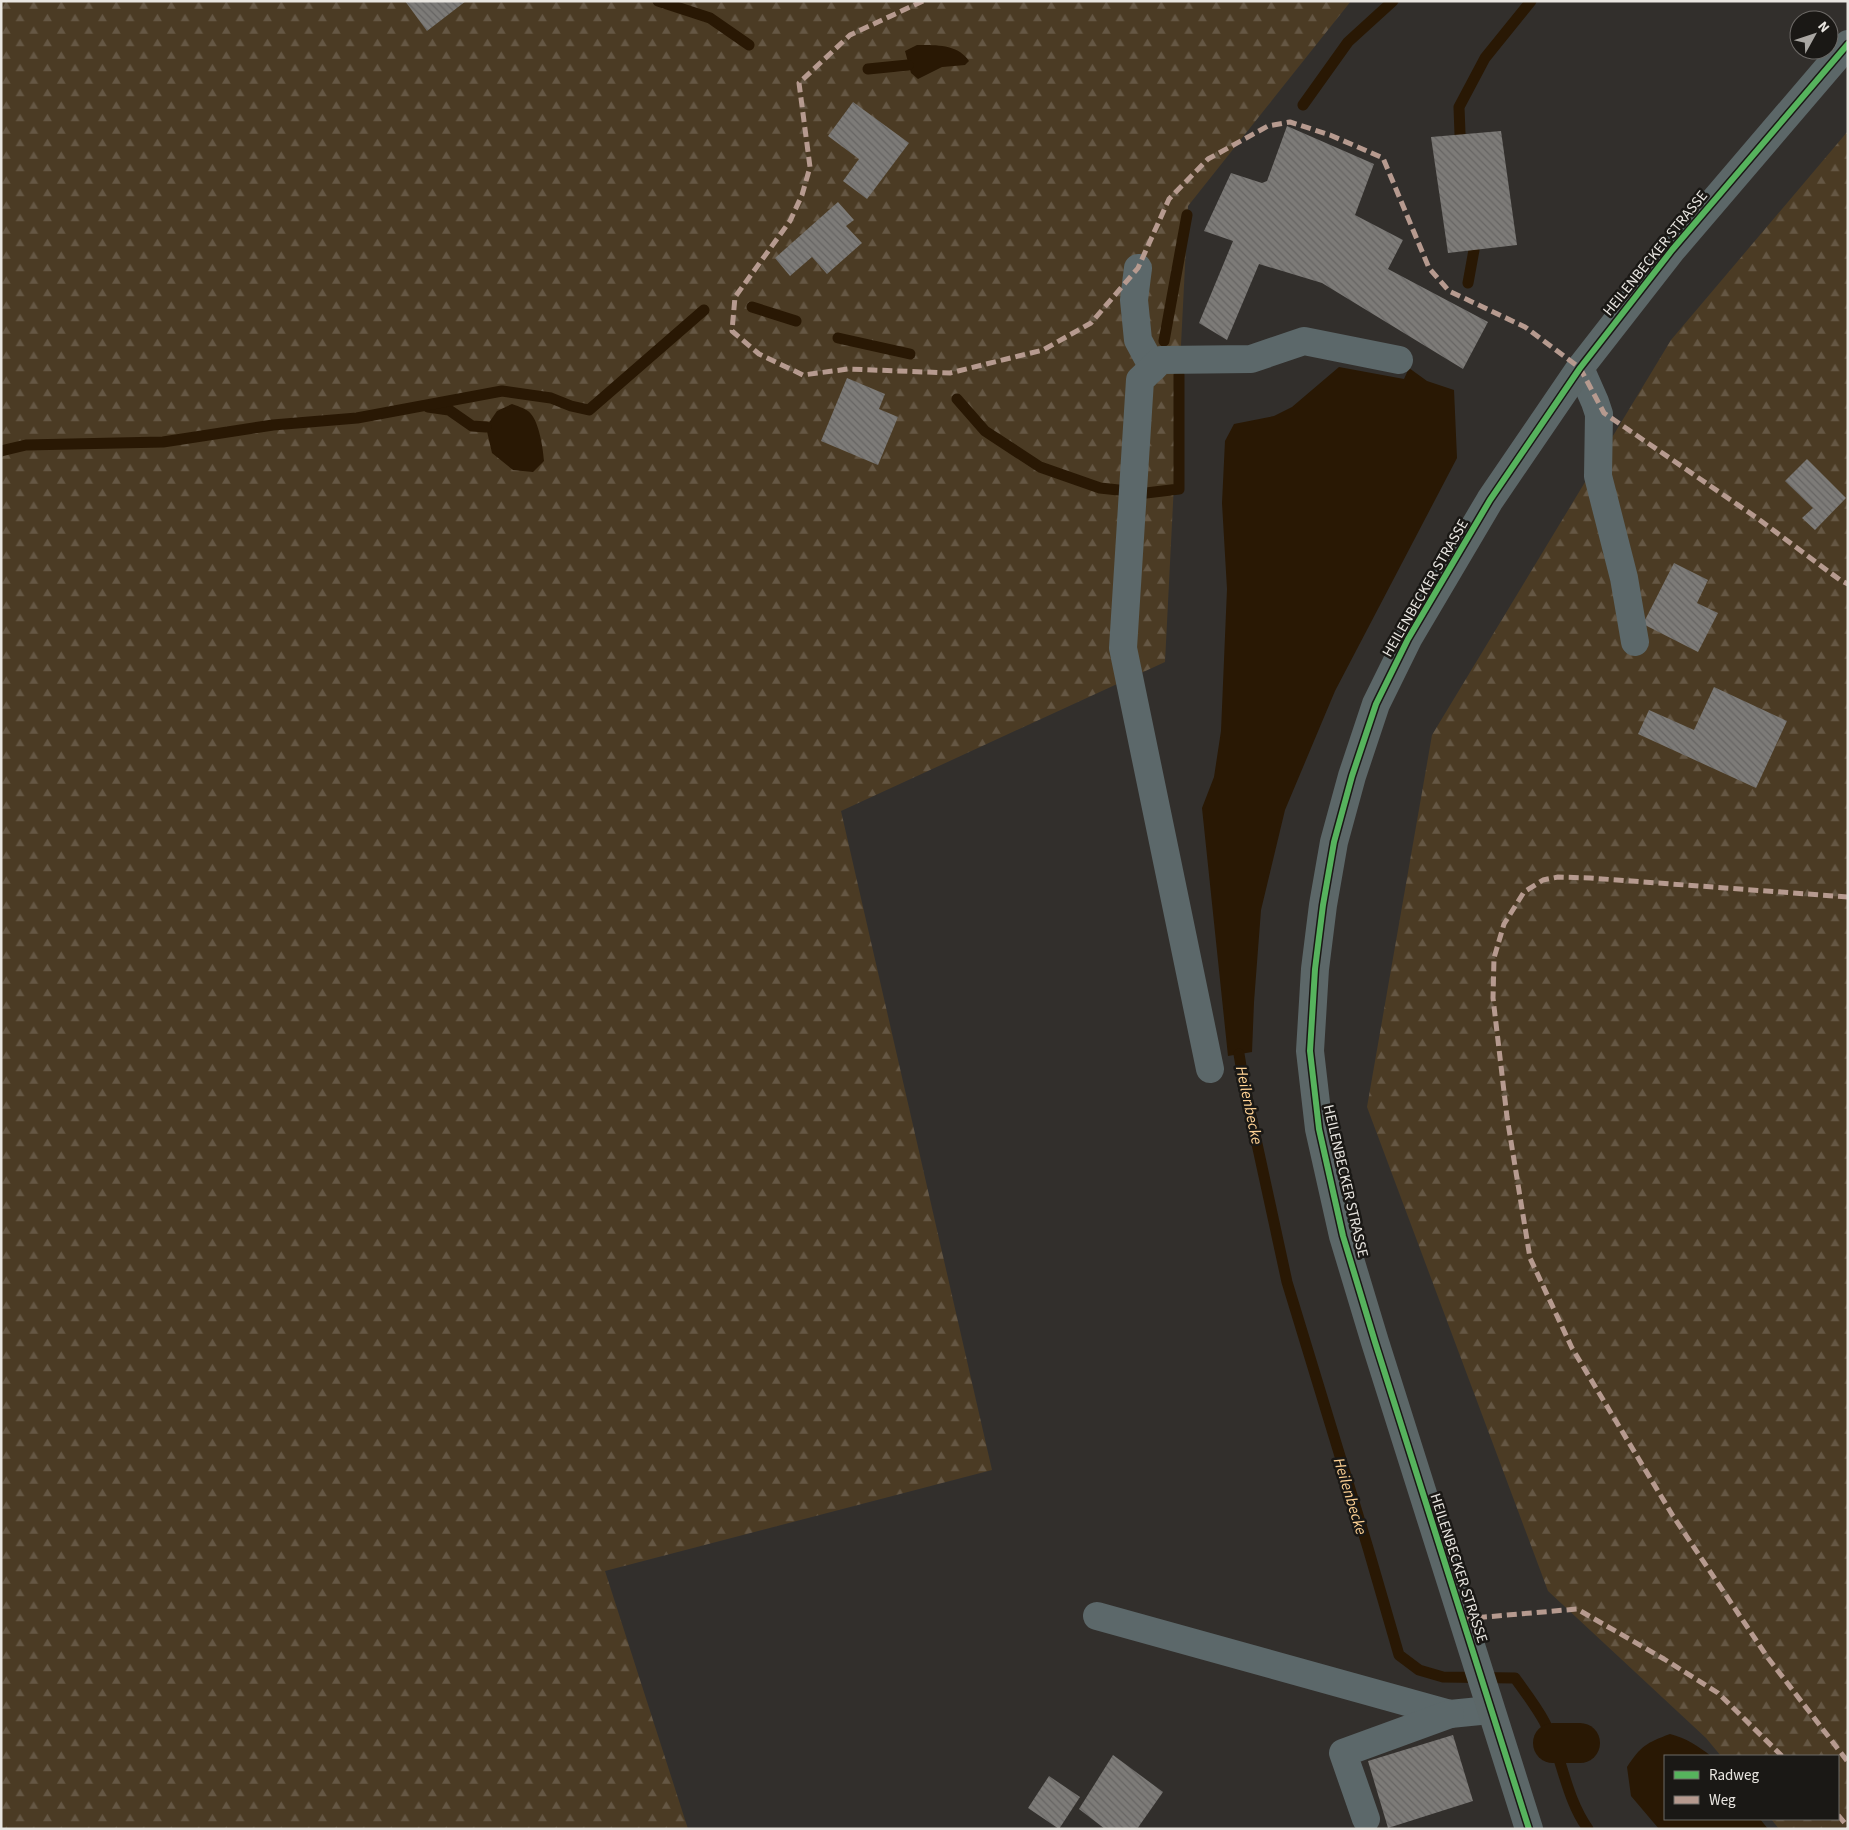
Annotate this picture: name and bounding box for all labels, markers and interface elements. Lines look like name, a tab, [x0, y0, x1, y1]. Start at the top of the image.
north arrow	[1789, 10, 1839, 60]
text: N	[1813, 17, 1834, 37]
street label: HEILENBECKER STRASSE	[1598, 186, 1713, 321]
street label: HEILENBECKER STRASSE	[1377, 515, 1474, 661]
water label: Heilenbecke	[1230, 1064, 1268, 1147]
street label: HEILENBECKER STRASSE	[1318, 1103, 1373, 1260]
water label: Heilenbecke	[1328, 1455, 1372, 1538]
street label: HEILENBECKER STRASSE	[1424, 1491, 1493, 1646]
legend	[1664, 1755, 1839, 1820]
text: Radweg	[1709, 1765, 1759, 1786]
text: Weg	[1709, 1790, 1736, 1811]

